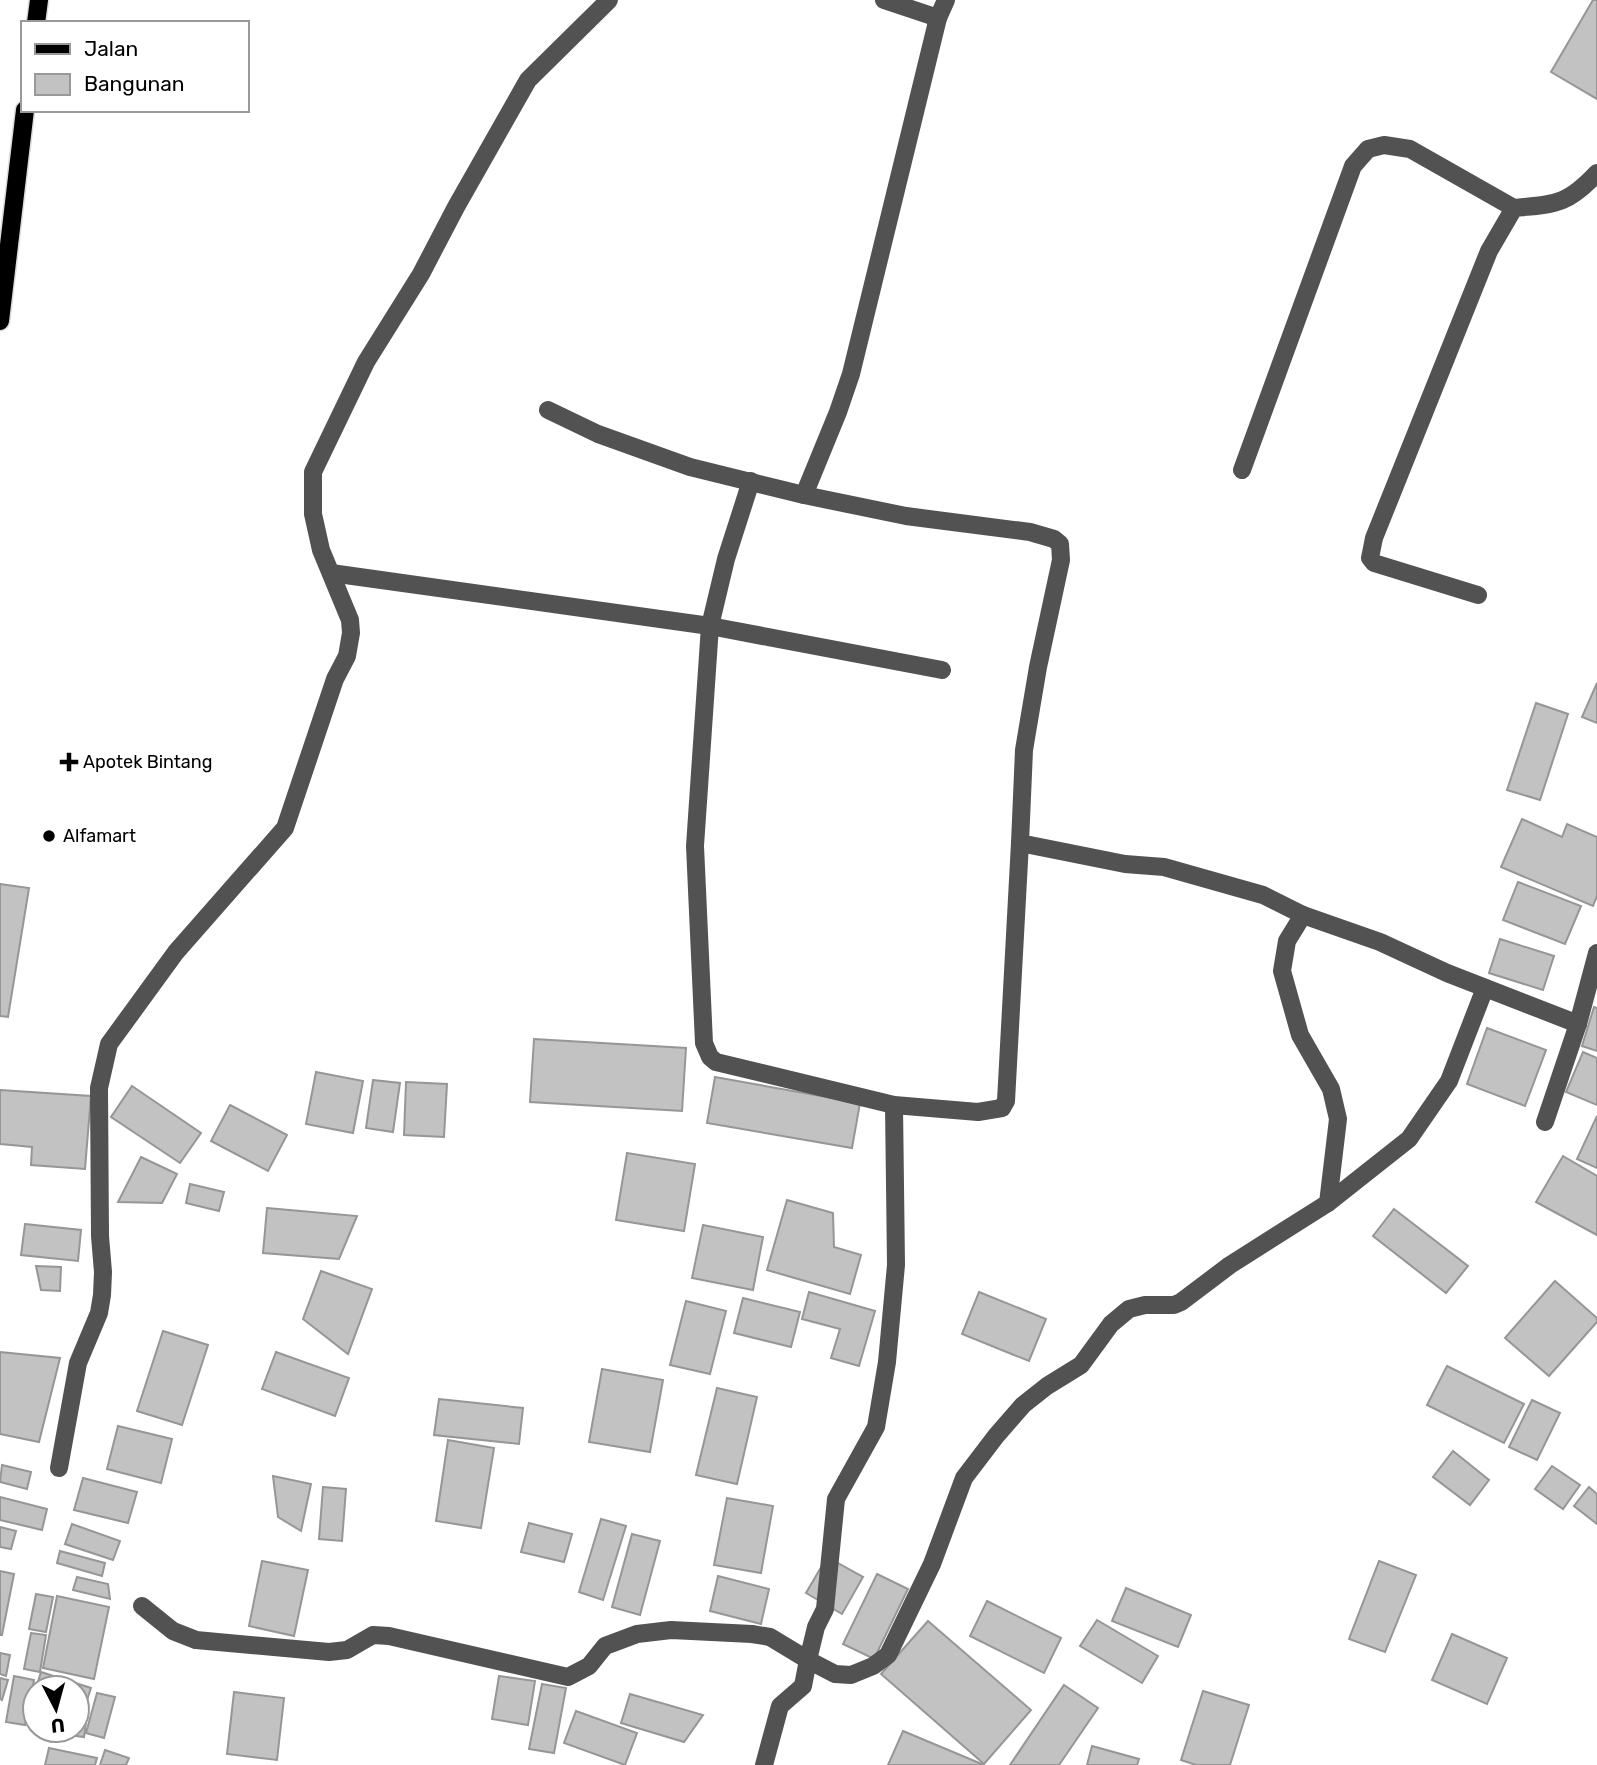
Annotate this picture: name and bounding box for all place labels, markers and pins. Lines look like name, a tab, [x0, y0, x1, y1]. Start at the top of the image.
place label: Apotek Bintang	[83, 751, 212, 773]
marker: Apotek Bintang	[61, 754, 77, 770]
place label: Alfamart	[63, 825, 136, 847]
marker: Alfamart	[41, 828, 57, 844]

